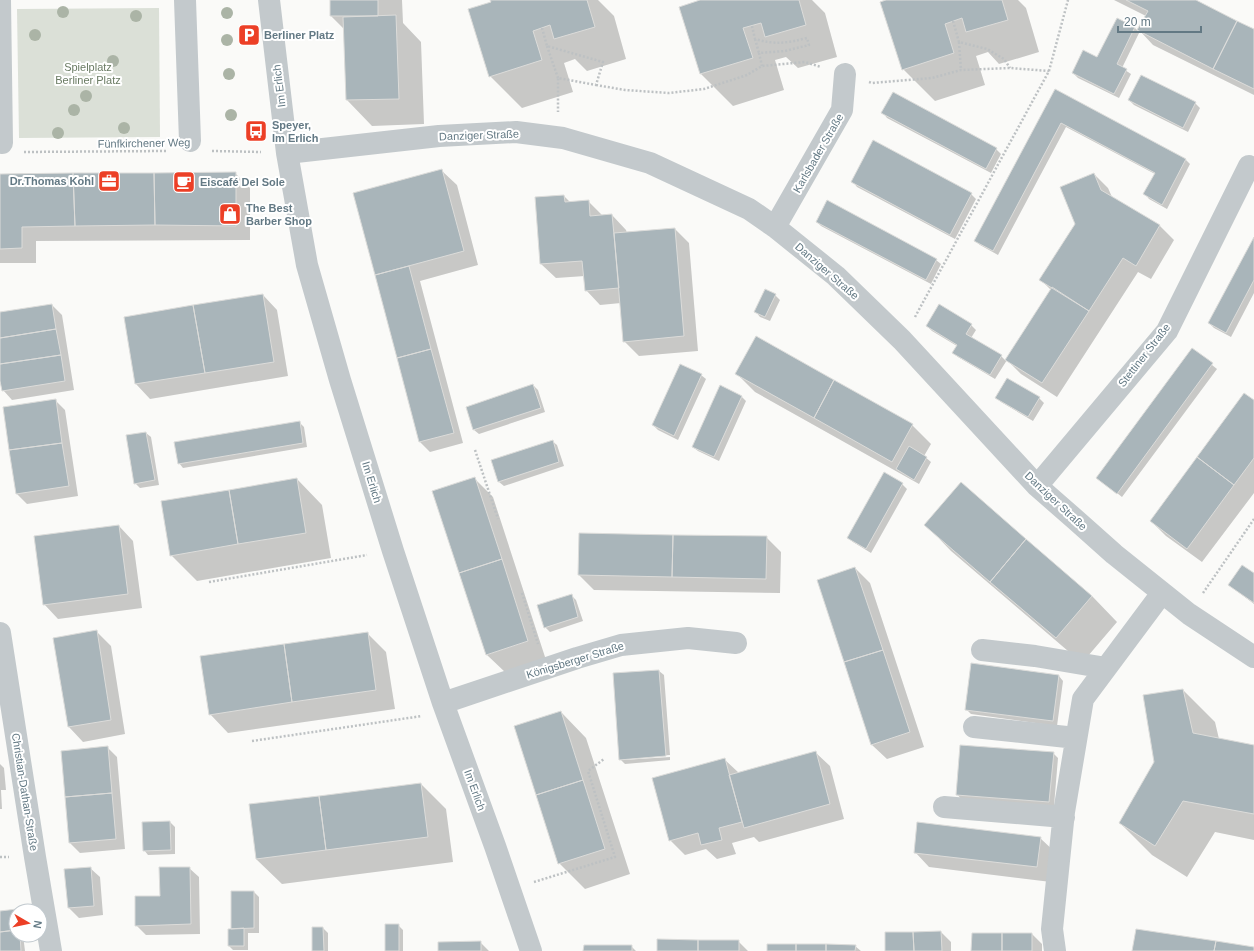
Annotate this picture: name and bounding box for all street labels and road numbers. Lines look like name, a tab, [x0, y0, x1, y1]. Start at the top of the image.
street label: Im Erlich	[270, 64, 288, 108]
street label: Karlsbader Straße	[790, 111, 846, 195]
street label: Danziger Straße	[439, 128, 519, 142]
street label: Fünfkirchener Weg	[98, 136, 190, 150]
street label: Danziger Straße	[793, 240, 861, 302]
street label: Stettiner Straße	[1116, 321, 1172, 389]
street label: Im Erlich	[360, 460, 384, 504]
street label: Danziger Straße	[1023, 469, 1089, 533]
street label: Königsberger Straße	[525, 639, 625, 681]
street label: Christian-Dathan-Straße	[10, 732, 40, 852]
street label: Im Erlich	[462, 768, 488, 812]

